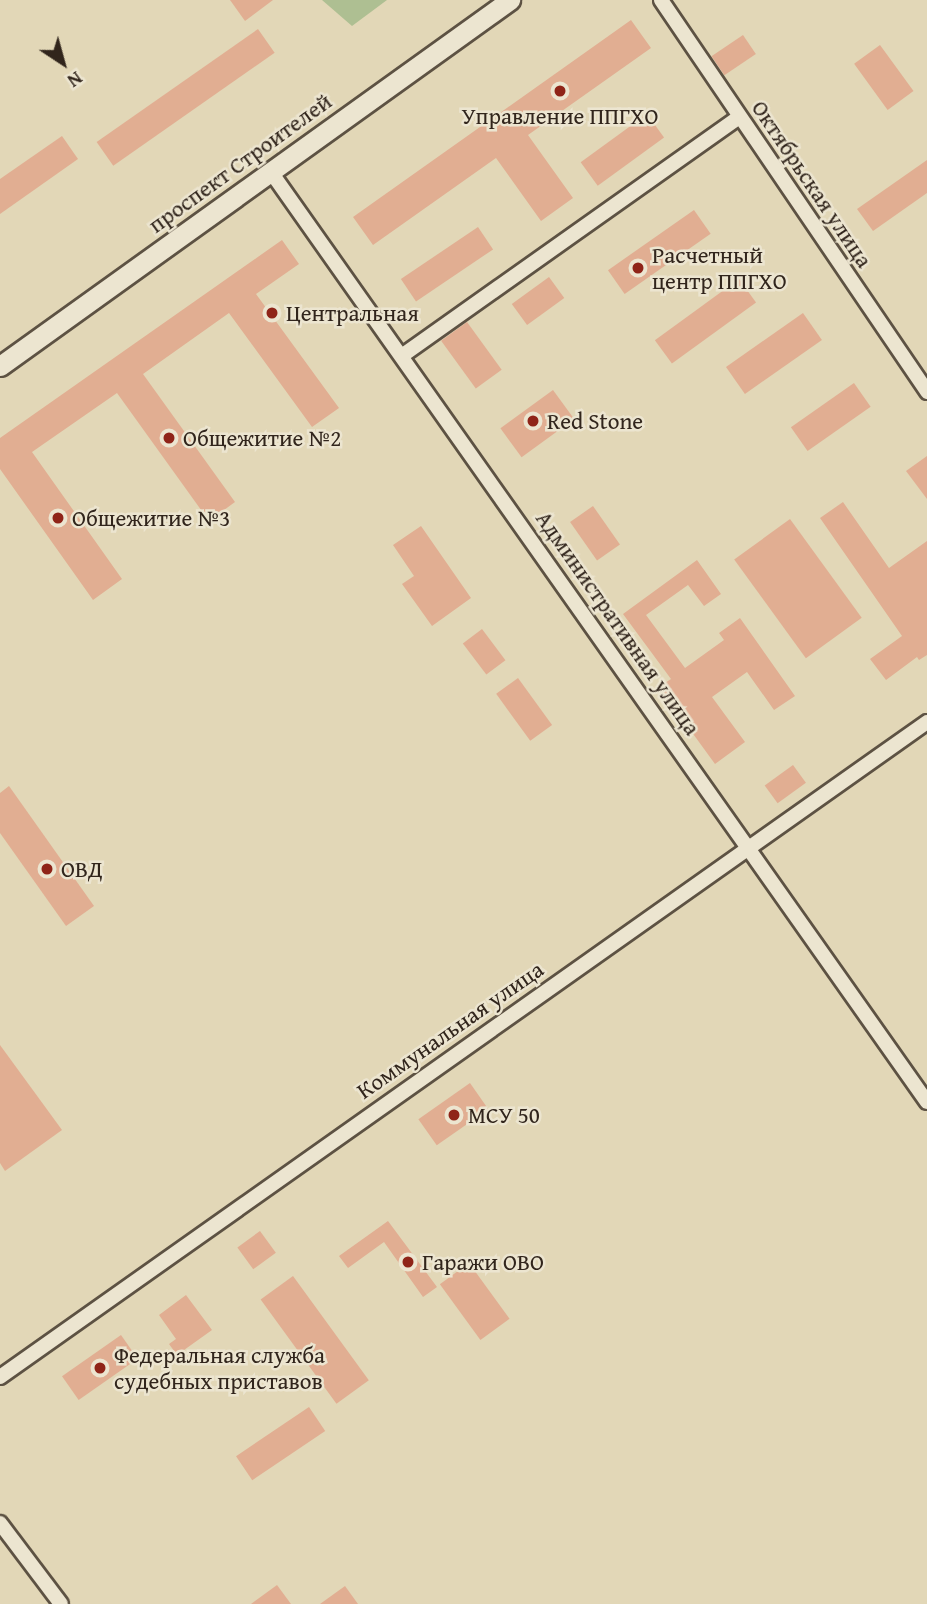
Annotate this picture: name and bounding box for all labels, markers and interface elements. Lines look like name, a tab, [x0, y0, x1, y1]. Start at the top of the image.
north arrow	[28, 28, 98, 98]
text: N	[62, 65, 89, 95]
marker: Управление ППГХО	[552, 83, 568, 99]
street label: проспект Строителей	[143, 87, 337, 239]
street label: Октябрьская улица	[746, 95, 878, 273]
place label: Управление ППГХО	[462, 102, 658, 130]
place label: Расчетный центр ППГХО	[652, 241, 787, 295]
marker: Расчетный центр ППГХО	[630, 260, 646, 276]
place label: Центральная	[286, 299, 419, 327]
marker: Центральная	[264, 305, 280, 321]
place label: Red Stone	[547, 407, 643, 435]
marker: Red Stone	[525, 413, 541, 429]
place label: Общежитие №2	[183, 424, 341, 452]
marker: Общежитие №2	[161, 430, 177, 446]
place label: Общежитие №3	[72, 504, 230, 532]
street label: Административная улица	[530, 506, 706, 740]
marker: Общежитие №3	[50, 510, 66, 526]
place label: ОВД	[61, 855, 103, 883]
marker: ОВД	[39, 861, 55, 877]
street label: Коммунальная улица	[351, 955, 549, 1105]
place label: МСУ 50	[468, 1101, 540, 1129]
marker: МСУ 50	[446, 1107, 462, 1123]
place label: Гаражи ОВО	[422, 1248, 544, 1276]
marker: Гаражи ОВО	[400, 1254, 416, 1270]
place label: Федеральная служба судебных приставов	[114, 1341, 325, 1395]
marker: Федеральная служба судебных приставов	[92, 1360, 108, 1376]

